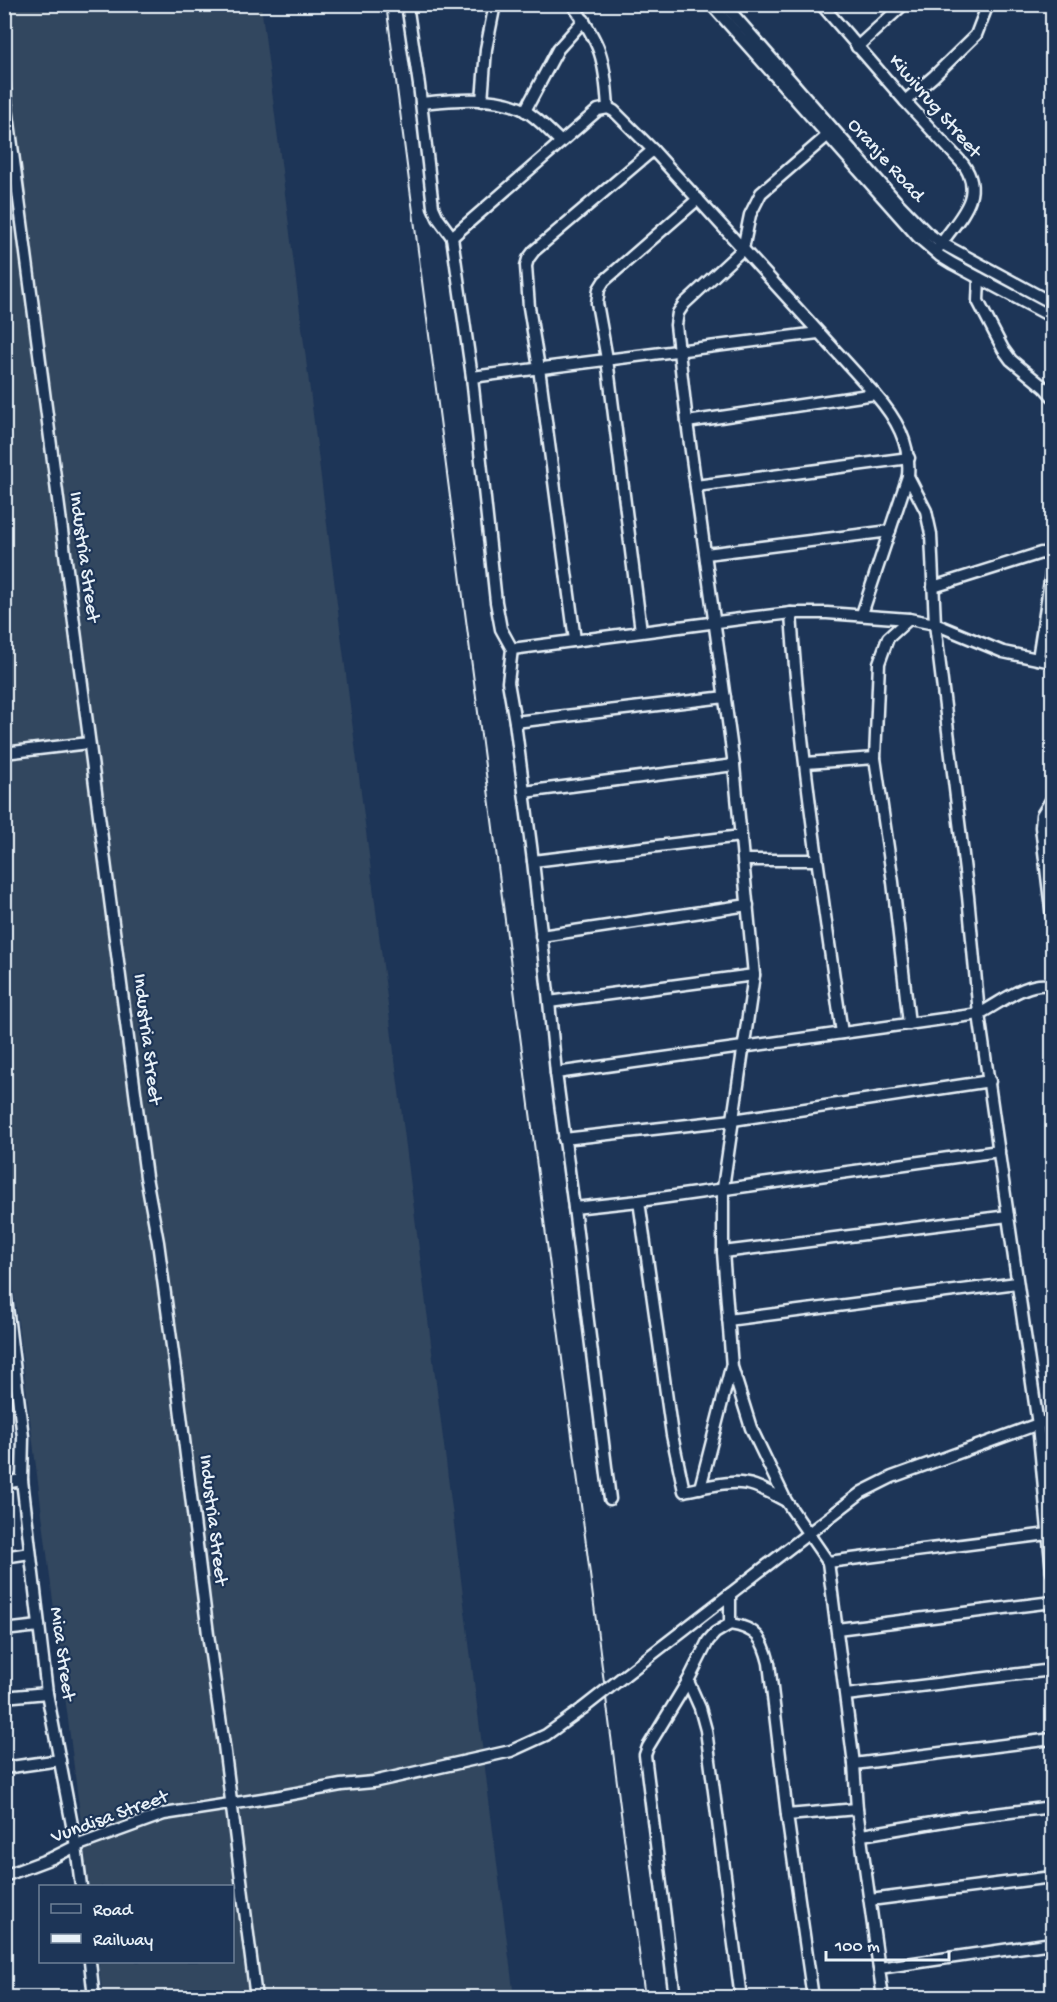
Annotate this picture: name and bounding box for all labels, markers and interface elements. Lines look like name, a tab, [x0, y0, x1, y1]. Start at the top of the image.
street label: Kiwivrug Street	[883, 50, 986, 165]
street label: Oranje Road	[842, 115, 930, 209]
street label: Industria Street	[62, 490, 104, 626]
street label: Industria Street	[127, 972, 166, 1107]
street label: Industria Street	[193, 1453, 232, 1588]
street label: Mica Street	[43, 1606, 79, 1704]
street label: Vundisa Street	[48, 1786, 173, 1850]
legend	[39, 1885, 234, 1963]
text: Road	[93, 1901, 134, 1922]
scale bar	[826, 1924, 949, 1962]
text: Railway	[93, 1931, 153, 1952]
text: 100 m	[834, 1937, 880, 1958]

